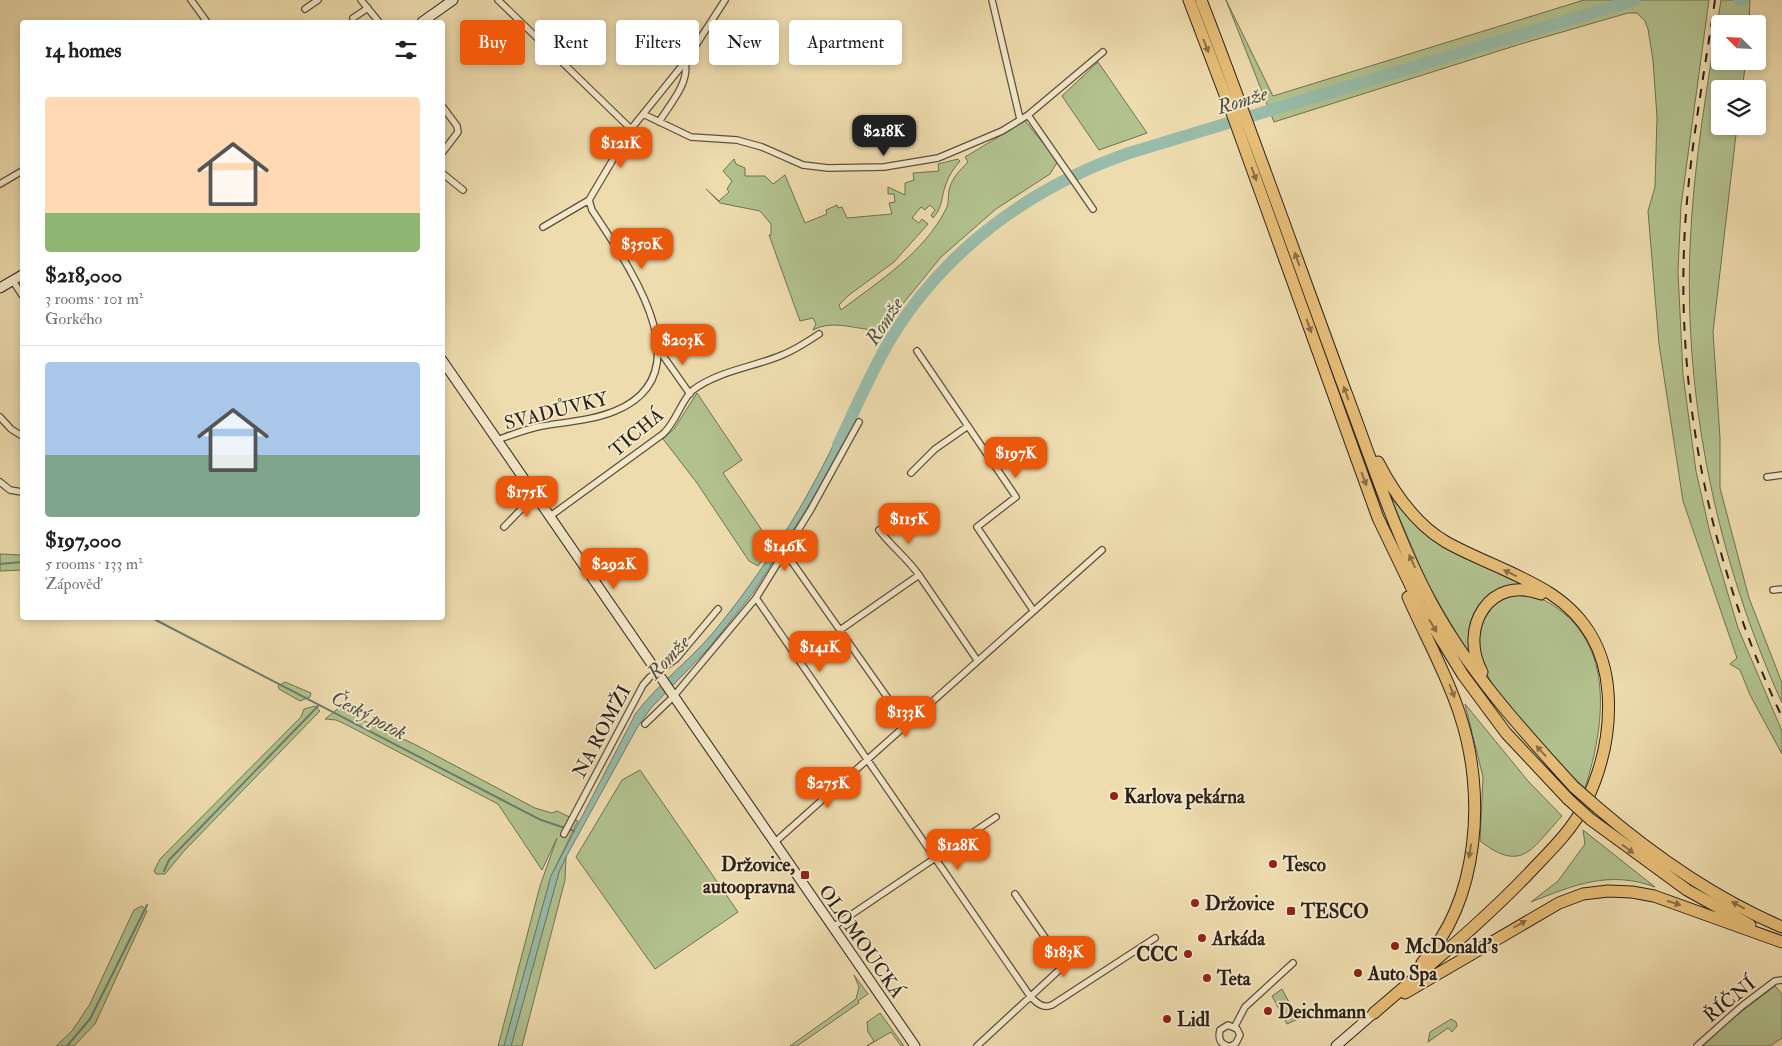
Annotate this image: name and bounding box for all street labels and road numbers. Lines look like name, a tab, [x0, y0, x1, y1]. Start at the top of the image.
street label: SVADŮVKY	[502, 385, 611, 435]
street label: TICHÁ	[603, 402, 669, 462]
street label: NA ROMŽI	[566, 680, 636, 782]
street label: OLOMOUCKÁ	[813, 879, 911, 1003]
street label: ŘÍČNÍ	[1698, 969, 1761, 1028]

